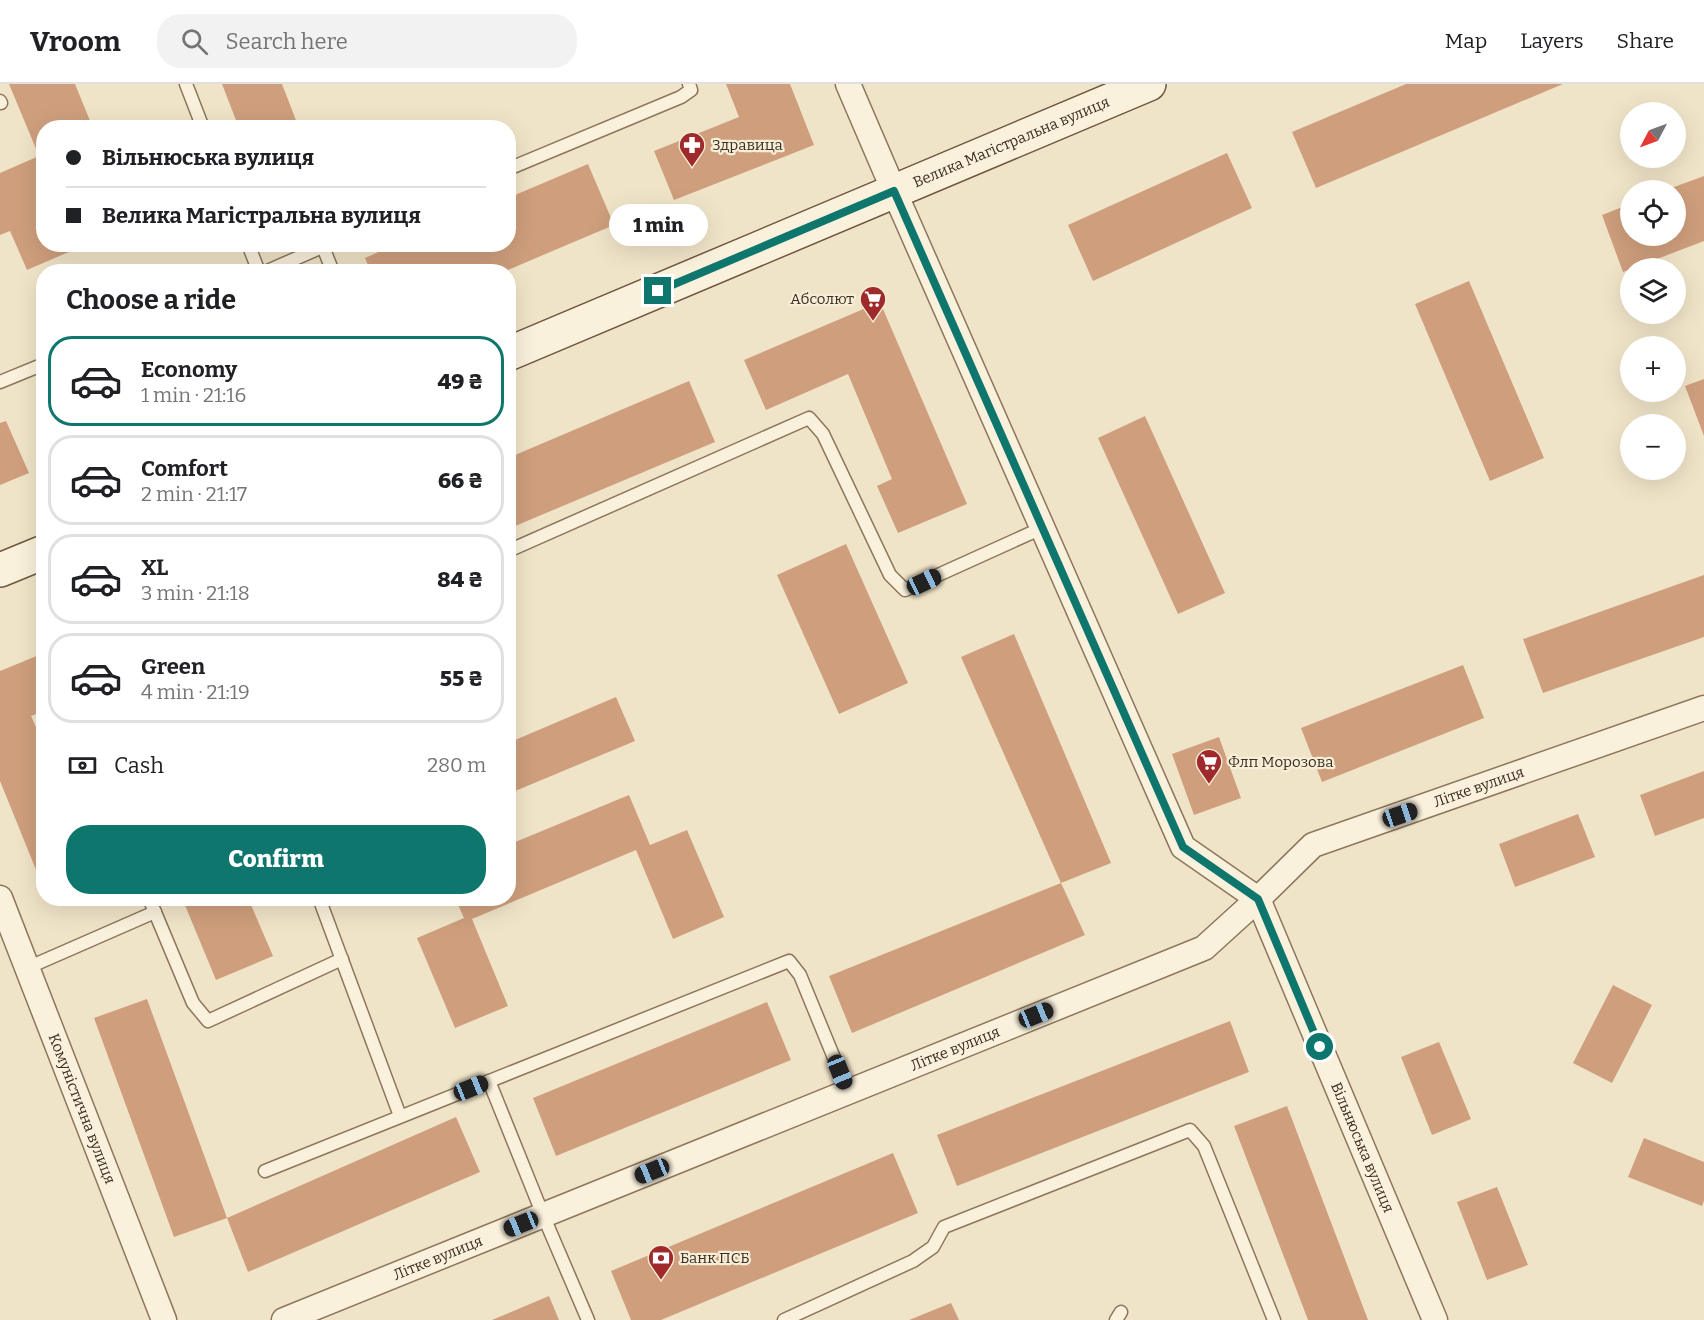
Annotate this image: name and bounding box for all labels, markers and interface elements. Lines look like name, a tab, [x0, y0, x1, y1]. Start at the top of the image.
search box	[157, 14, 577, 68]
text: Vroom	[30, 25, 121, 58]
icon: search	[178, 25, 211, 58]
text: Search here	[226, 28, 348, 55]
text: Map	[1445, 28, 1487, 54]
text: Layers	[1520, 28, 1584, 54]
text: Share	[1617, 28, 1674, 54]
street label: Велика Магістральна вулиця	[910, 93, 1112, 191]
north arrow	[1620, 102, 1686, 168]
map controls	[1620, 102, 1686, 480]
pharmacy icon: Здравица	[677, 130, 707, 168]
place label: Здравица	[712, 136, 783, 154]
text: Вільнюська вулиця	[102, 144, 314, 171]
button: locate	[1620, 180, 1686, 246]
text: Велика Магістральна вулиця	[102, 202, 421, 229]
callout: 1 min	[608, 204, 708, 246]
text: 1 min	[633, 213, 684, 237]
button: layers	[1620, 258, 1686, 324]
route end	[644, 277, 671, 304]
text: Choose a ride	[66, 284, 236, 316]
supermarket icon: Абсолют	[858, 284, 888, 322]
place label: Абсолют	[790, 290, 854, 308]
button: +	[1620, 336, 1686, 402]
icon: car	[69, 354, 123, 408]
text: Economy	[141, 356, 237, 383]
text: 49 ₴	[437, 368, 483, 395]
text: 1 min · 21:16	[141, 383, 246, 407]
button: −	[1620, 414, 1686, 480]
icon: car	[69, 453, 123, 507]
text: Comfort	[141, 455, 228, 482]
text: 66 ₴	[438, 467, 483, 494]
text: 2 min · 21:17	[141, 482, 247, 506]
icon: car	[69, 552, 123, 606]
text: XL	[141, 554, 168, 581]
text: 84 ₴	[437, 566, 483, 593]
car	[904, 566, 944, 598]
text: 3 min · 21:18	[141, 581, 250, 605]
icon: car	[69, 651, 123, 705]
text: Green	[141, 653, 205, 680]
text: 55 ₴	[440, 665, 483, 692]
text: 4 min · 21:19	[141, 680, 250, 704]
supermarket icon: Флп Морозова	[1194, 747, 1224, 785]
icon: cash	[66, 749, 99, 782]
text: Cash	[114, 752, 164, 779]
text: 280 m	[427, 753, 486, 777]
place label: Флп Морозова	[1228, 753, 1333, 771]
street label: Літке вулиця	[1431, 763, 1526, 811]
car	[1380, 801, 1420, 829]
button: Confirm	[66, 825, 486, 894]
car	[1016, 1000, 1056, 1030]
street label: Літке вулиця	[908, 1022, 1003, 1075]
street label: Комуністична вулиця	[45, 1031, 119, 1186]
route start	[1306, 1033, 1333, 1060]
car	[825, 1052, 855, 1092]
car	[451, 1073, 491, 1103]
street label: Вільнюська вулиця	[1327, 1079, 1398, 1215]
car	[632, 1156, 672, 1186]
car	[501, 1209, 541, 1239]
street label: Літке вулиця	[391, 1232, 485, 1284]
bank icon: Банк ПСБ	[646, 1243, 676, 1281]
place label: Банк ПСБ	[680, 1249, 750, 1267]

